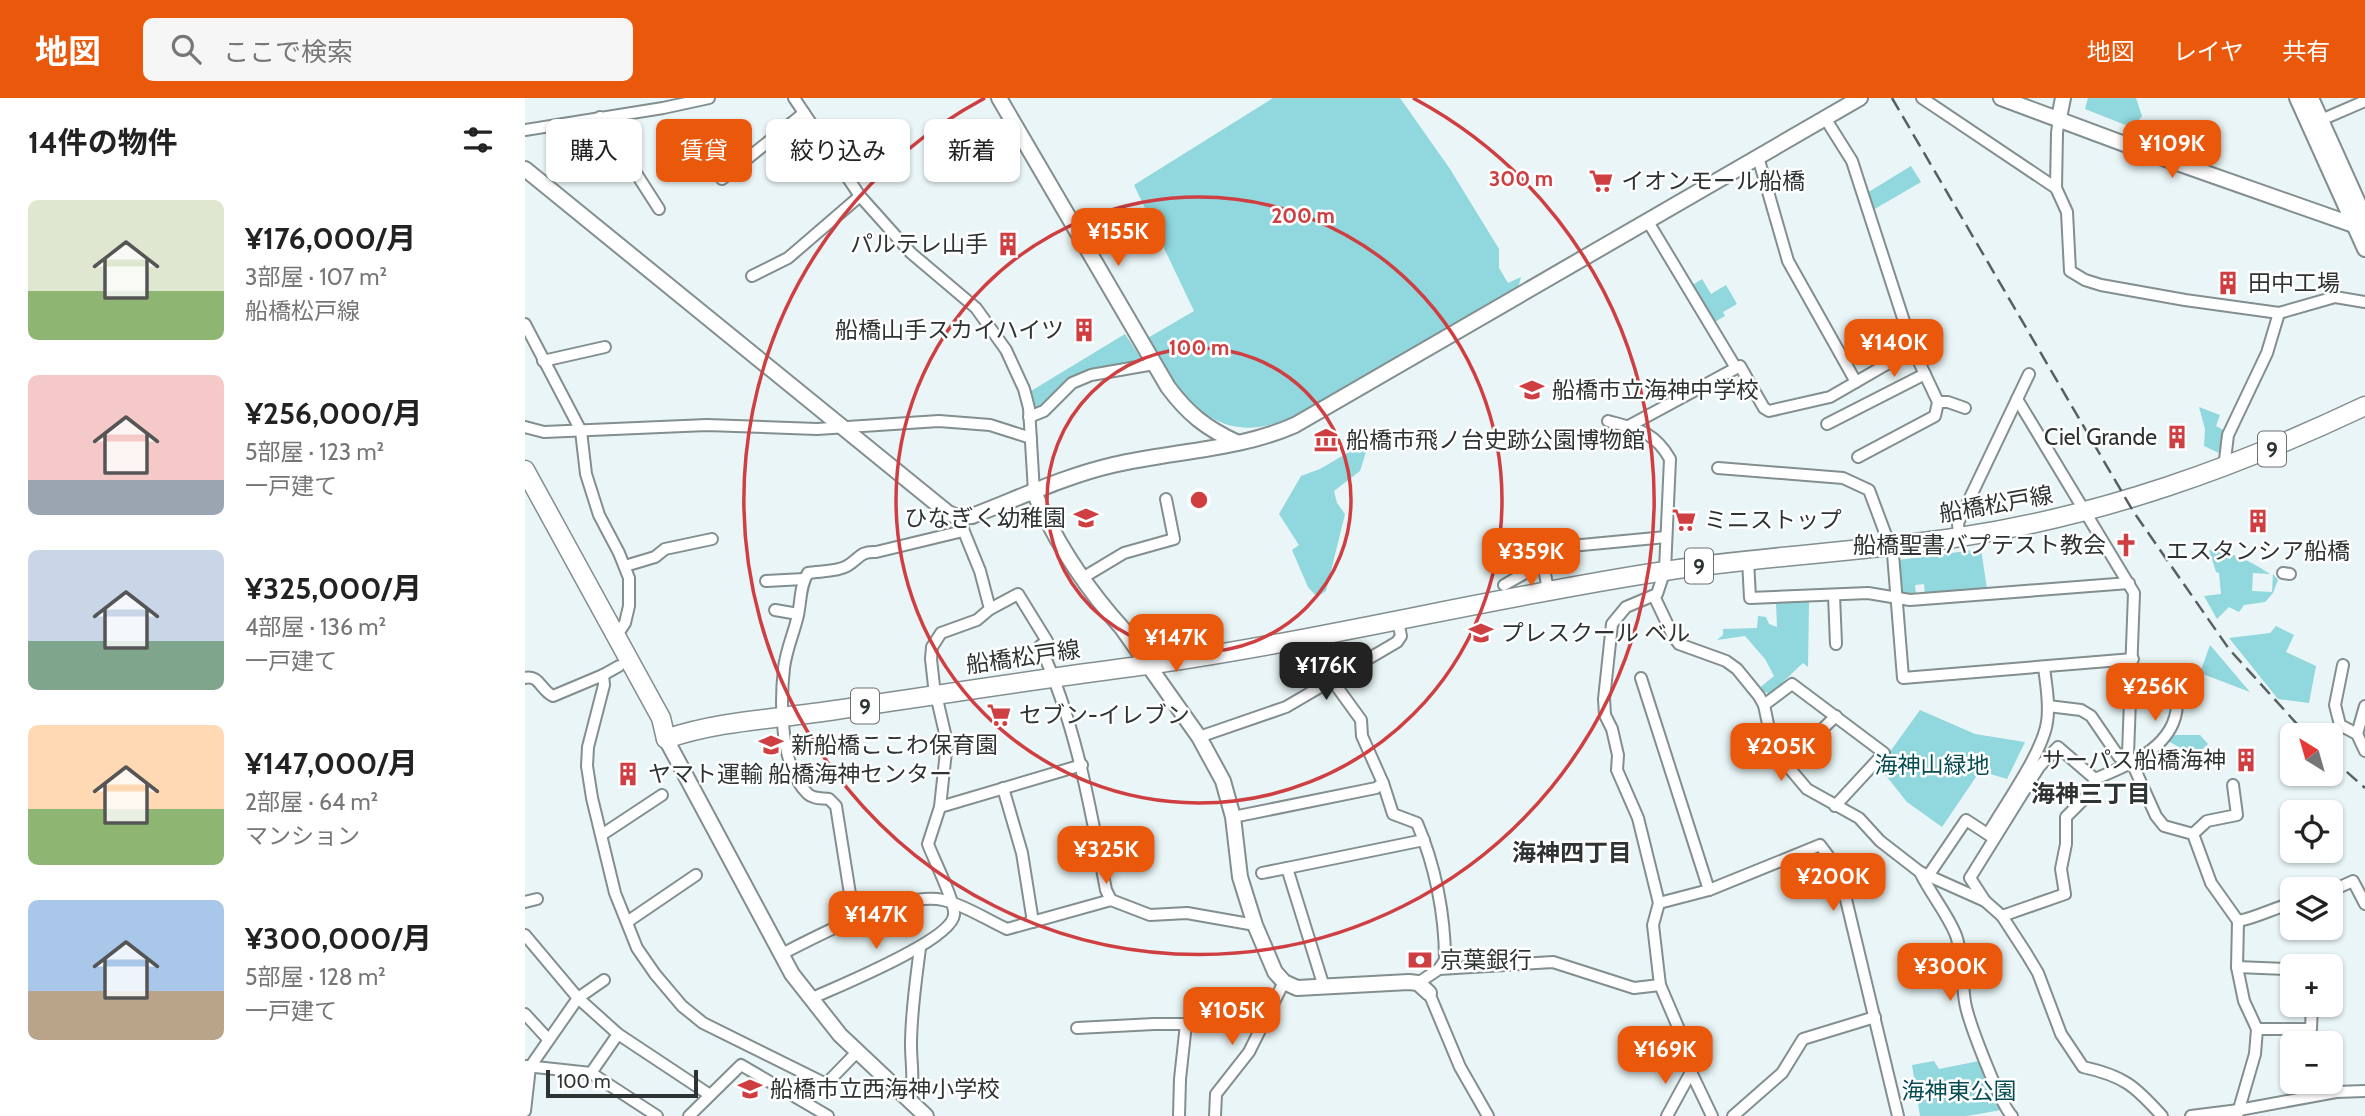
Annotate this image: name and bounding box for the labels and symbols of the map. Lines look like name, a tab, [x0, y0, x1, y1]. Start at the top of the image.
pin: ¥109K	[2123, 120, 2221, 180]
text: 300 m	[1489, 166, 1553, 191]
supermarket icon: イオンモール船橋	[1587, 167, 1615, 195]
place label: イオンモール船橋	[1621, 167, 1805, 195]
text: 200 m	[1271, 203, 1335, 228]
pin: ¥155K	[1069, 208, 1167, 268]
place label: パルテレ山手	[850, 230, 988, 258]
building icon: パルテレ山手	[994, 230, 1022, 258]
building icon: 田中工場	[2214, 269, 2242, 297]
place label: 田中工場	[2248, 269, 2340, 297]
place label: 船橋山手スカイハイツ	[835, 316, 1064, 344]
building icon: 船橋山手スカイハイツ	[1070, 316, 1098, 344]
pin: ¥140K	[1845, 320, 1943, 379]
text: 100 m	[1169, 335, 1229, 360]
school or university icon: 船橋市立海神中学校	[1518, 376, 1546, 404]
place label: 船橋市立海神中学校	[1552, 376, 1759, 404]
place label: Ciel Grande	[2044, 423, 2157, 451]
building icon: Ciel Grande	[2163, 423, 2191, 451]
museum icon: 船橋市飛ノ台史跡公園博物館	[1312, 426, 1340, 454]
place label: 船橋市飛ノ台史跡公園博物館	[1346, 426, 1645, 454]
road number: 9	[2258, 432, 2286, 466]
street label: 船橋松戸線	[1937, 480, 2055, 528]
centre of rings	[1187, 488, 1211, 512]
place label: ひなぎく幼稚園	[905, 504, 1066, 532]
school or university icon: ひなぎく幼稚園	[1072, 504, 1100, 532]
supermarket icon: ミニストップ	[1670, 506, 1698, 534]
place label: ミニストップ	[1704, 506, 1842, 534]
building icon: エスタンシア船橋	[2244, 507, 2272, 535]
pin: ¥359K	[1482, 528, 1580, 588]
place label: 船橋聖書バプテスト教会	[1853, 531, 2106, 559]
church icon: 船橋聖書バプテスト教会	[2112, 531, 2140, 559]
place label: エスタンシア船橋	[2166, 537, 2350, 565]
road number: 9	[1685, 548, 1713, 584]
pin: ¥147K	[1127, 614, 1225, 674]
school or university icon: プレスクール ベル	[1467, 619, 1495, 647]
place label: プレスクール ベル	[1501, 619, 1690, 647]
street label: 船橋松戸線	[964, 635, 1082, 679]
pin: ¥176K	[1277, 642, 1375, 702]
pin: ¥256K	[2106, 664, 2204, 723]
road number: 9	[851, 688, 879, 724]
supermarket icon: セブン-イレブン	[985, 701, 1013, 729]
place label: セブン-イレブン	[1019, 701, 1190, 729]
north arrow	[2280, 723, 2343, 786]
pin: ¥205K	[1732, 724, 1830, 783]
school or university icon: 新船橋ここわ保育園	[757, 731, 785, 759]
place label: 新船橋ここわ保育園	[791, 731, 998, 759]
place label: サーパス船橋海神	[2042, 746, 2226, 774]
building icon: サーパス船橋海神	[2232, 746, 2260, 774]
park label: 海神山緑地	[1875, 751, 1990, 779]
building icon: ヤマト運輸 船橋海神センター	[614, 760, 642, 788]
place label: ヤマト運輸 船橋海神センター	[648, 760, 952, 788]
district label: 海神三丁目	[2031, 779, 2151, 808]
pin: ¥325K	[1057, 826, 1155, 886]
district label: 海神四丁目	[1512, 838, 1632, 867]
pin: ¥200K	[1784, 854, 1882, 913]
pin: ¥147K	[827, 892, 925, 951]
pin: ¥300K	[1901, 944, 1999, 1003]
bank icon: 京葉銀行	[1406, 946, 1434, 974]
place label: 京葉銀行	[1440, 946, 1532, 974]
pin: ¥105K	[1183, 988, 1281, 1047]
pin: ¥169K	[1616, 1026, 1714, 1086]
scale bar	[546, 1067, 698, 1099]
school or university icon: 船橋市立西海神小学校	[736, 1075, 764, 1103]
place label: 船橋市立西海神小学校	[770, 1075, 1000, 1103]
park label: 海神東公園	[1902, 1077, 2017, 1105]

